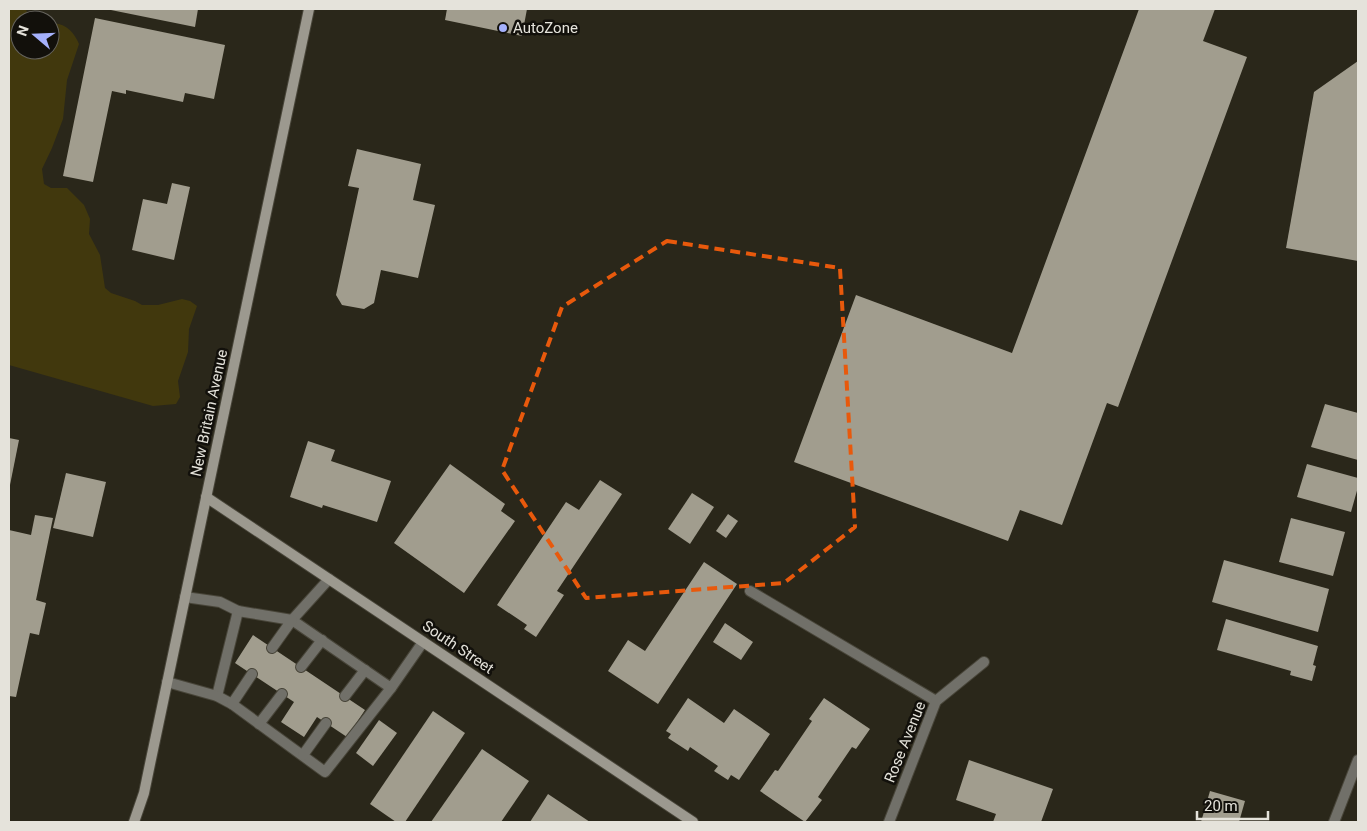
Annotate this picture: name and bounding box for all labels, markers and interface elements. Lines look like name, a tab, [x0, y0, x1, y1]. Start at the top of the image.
north arrow	[10, 10, 60, 60]
place label: AutoZone	[513, 19, 578, 37]
marker: AutoZone	[497, 22, 509, 34]
text: N	[14, 23, 32, 38]
street label: New Britain Avenue	[187, 348, 231, 478]
street label: South Street	[419, 617, 497, 677]
street label: Rose Avenue	[880, 699, 930, 785]
scale bar	[1197, 788, 1268, 820]
text: 20 m	[1204, 797, 1238, 815]

